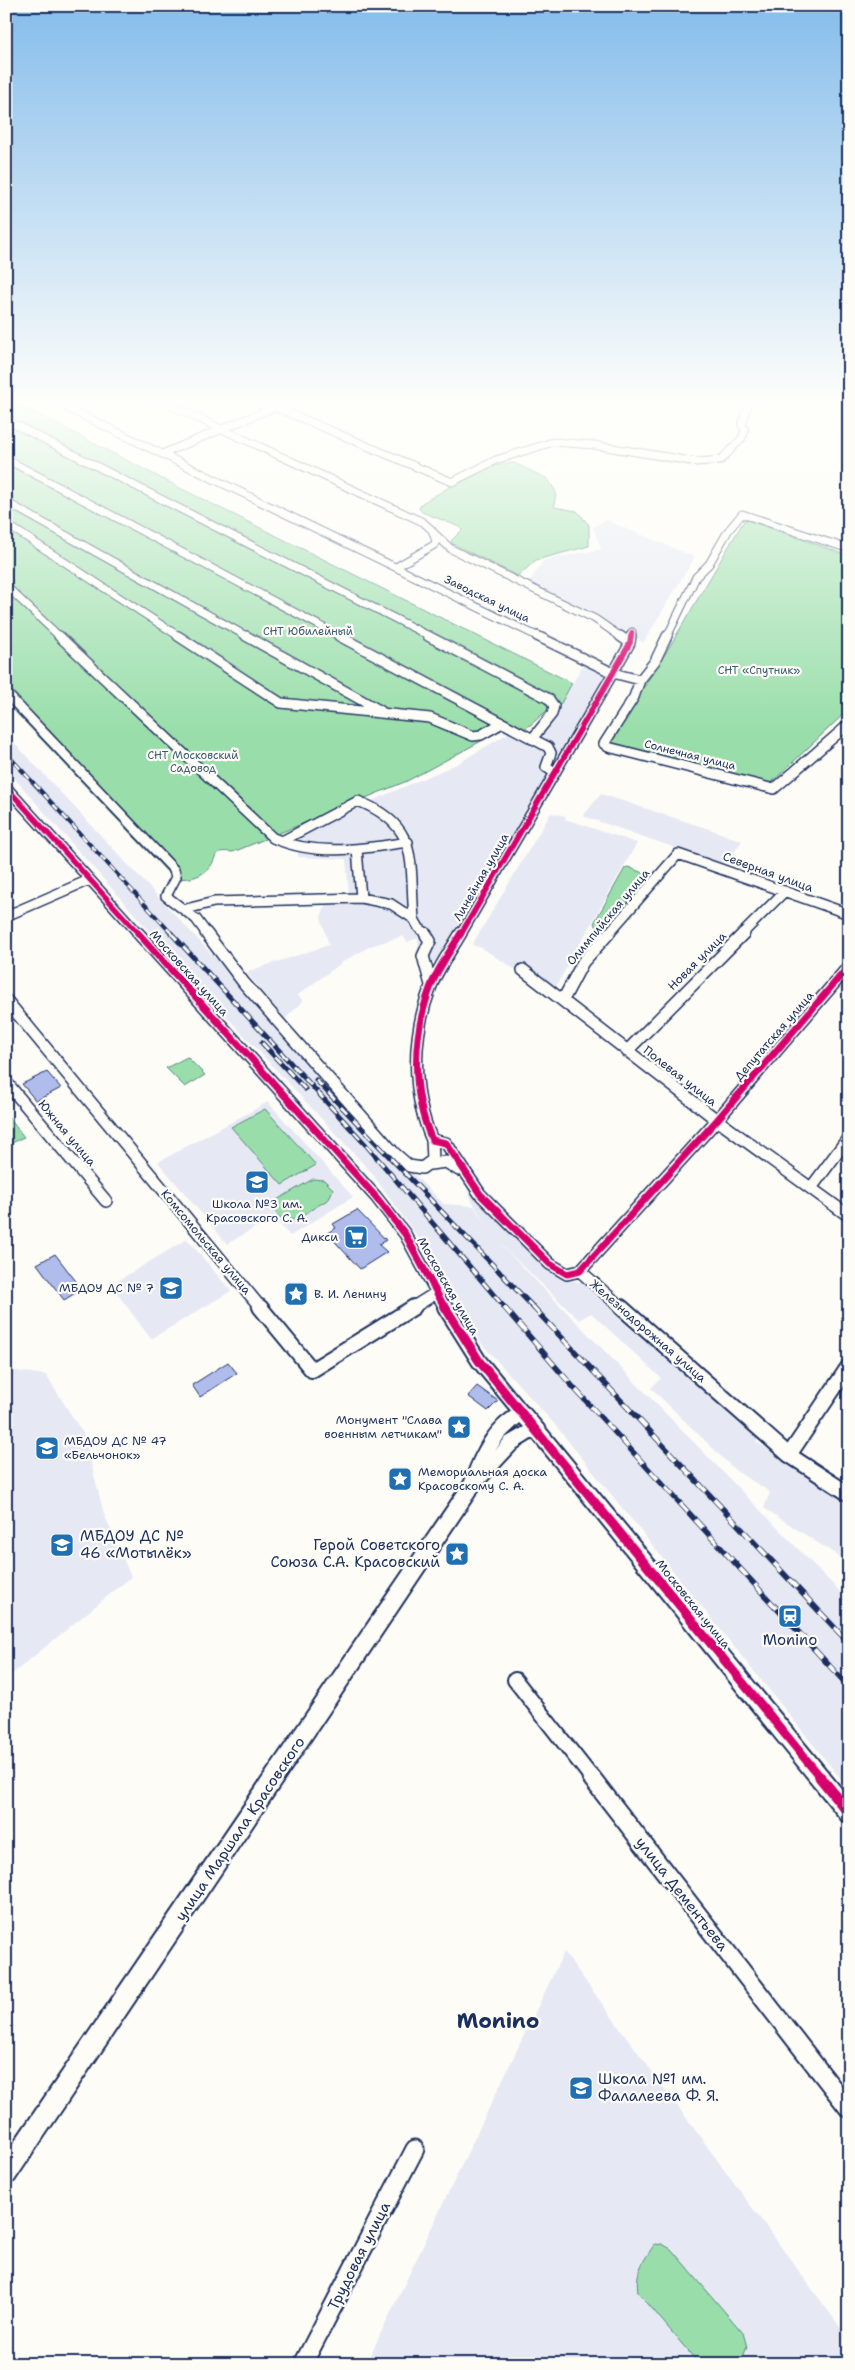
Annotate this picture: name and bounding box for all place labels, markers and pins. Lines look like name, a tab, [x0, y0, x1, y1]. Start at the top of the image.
school or university icon: Школа №3 им. Красовского С. А.	[244, 1169, 270, 1195]
place label: Школа №3 им. Красовского С. А.	[206, 1196, 308, 1226]
supermarket icon: Дикси	[343, 1224, 369, 1250]
place label: Дикси	[301, 1229, 338, 1245]
school or university icon: МБДОУ ДС № 7	[158, 1275, 184, 1301]
place label: МБДОУ ДС № 7	[59, 1280, 154, 1296]
place icon: В. И. Ленину	[283, 1281, 309, 1307]
place label: В. И. Ленину	[314, 1286, 387, 1302]
place label: Монумент "Слава военным летчикам"	[324, 1412, 443, 1442]
place icon: Монумент "Слава военным летчикам"	[446, 1414, 472, 1440]
place label: МБДОУ ДС № 47 «Бельчонок»	[64, 1433, 167, 1463]
school or university icon: МБДОУ ДС № 47 «Бельчонок»	[34, 1435, 60, 1461]
place label: Мемориальная доска Красовскому С. А.	[418, 1464, 548, 1494]
place icon: Мемориальная доска Красовскому С. А.	[387, 1466, 413, 1492]
place label: МБДОУ ДC № 46 «Мотылёк»	[80, 1526, 191, 1563]
school or university icon: МБДОУ ДC № 46 «Мотылёк»	[49, 1532, 75, 1558]
place label: Герой Советского Союза С.А. Красовский	[270, 1535, 440, 1572]
place icon: Герой Советского Союза С.А. Красовский	[444, 1541, 470, 1567]
station icon: Monino	[777, 1603, 803, 1629]
place label: Monino	[763, 1630, 817, 1650]
place label: Школа №1 им. Фалалеева Ф. Я.	[598, 2069, 719, 2106]
school or university icon: Школа №1 им. Фалалеева Ф. Я.	[568, 2075, 594, 2101]

